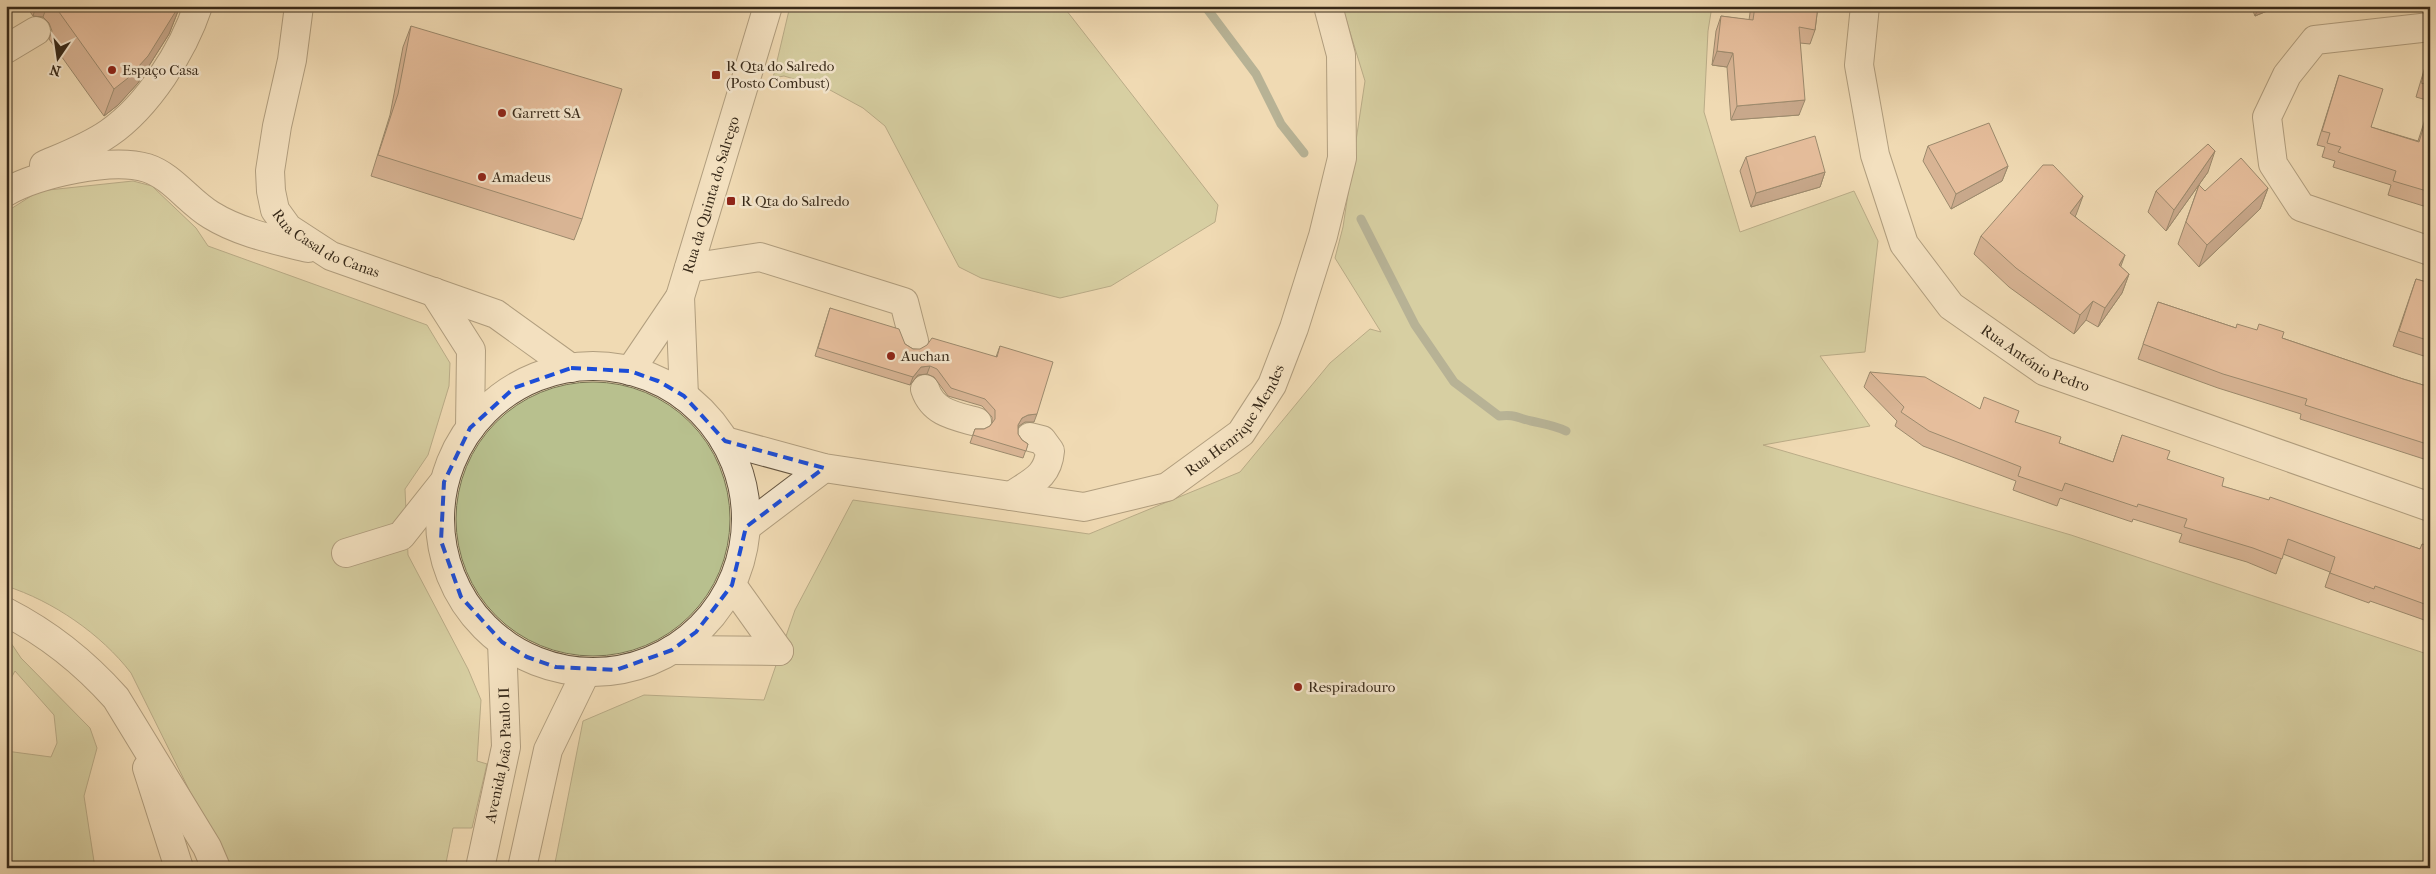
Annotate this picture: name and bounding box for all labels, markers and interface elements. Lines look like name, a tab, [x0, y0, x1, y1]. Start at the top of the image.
north arrow	[32, 32, 82, 82]
place label: R Qta do Salredo (Posto Combust)	[726, 57, 835, 92]
text: N	[48, 61, 62, 80]
place label: Espaço Casa	[122, 61, 200, 79]
marker: Espaço Casa	[106, 64, 118, 76]
marker: R Qta do Salredo (Posto Combust)	[710, 69, 722, 81]
place label: Garrett SA	[512, 104, 581, 122]
marker: Garrett SA	[496, 107, 508, 119]
street label: Rua da Quinta do Salrego	[679, 114, 743, 276]
place label: Amadeus	[491, 168, 551, 186]
marker: Amadeus	[476, 171, 488, 183]
place label: R Qta do Salredo	[741, 192, 850, 210]
marker: R Qta do Salredo	[725, 195, 737, 207]
street label: Rua Casal do Canas	[268, 206, 383, 282]
street label: Rua António Pedro	[1977, 321, 2092, 395]
place label: Auchan	[900, 347, 950, 365]
marker: Auchan	[885, 350, 897, 362]
street label: Rua Henrique Mendes	[1181, 362, 1288, 480]
place label: Respiradouro	[1308, 678, 1396, 696]
marker: Respiradouro	[1292, 681, 1304, 693]
street label: Avenida João Paulo II	[481, 687, 515, 825]

